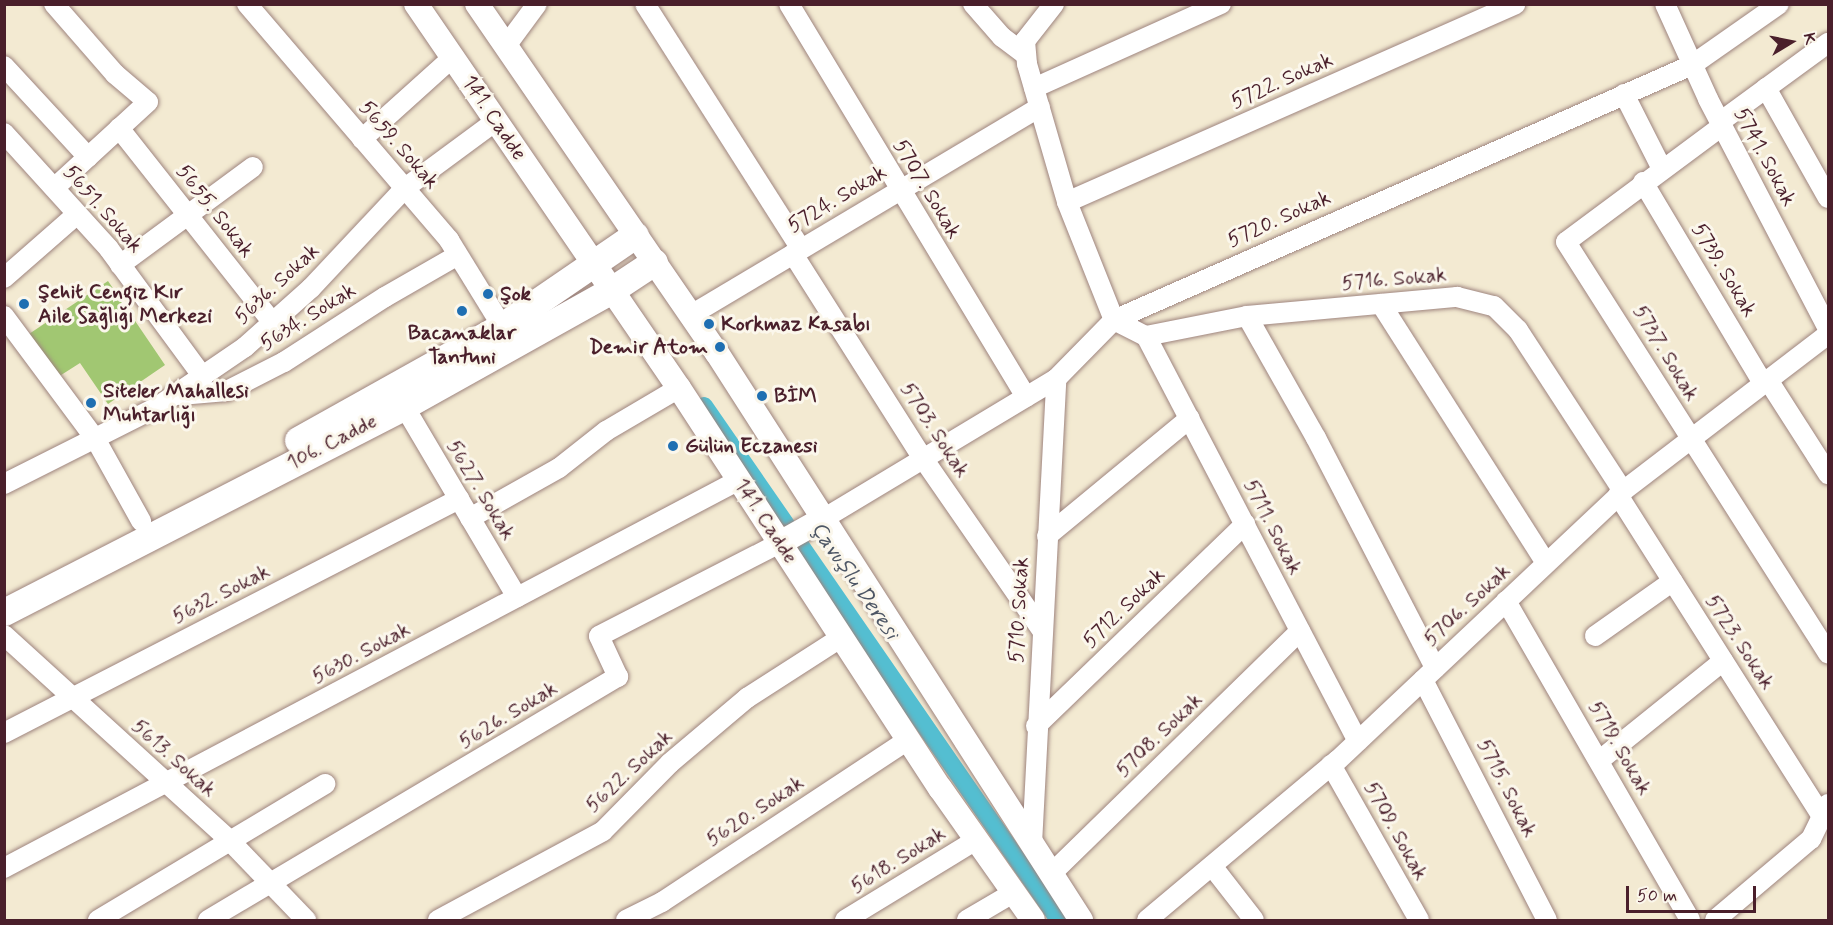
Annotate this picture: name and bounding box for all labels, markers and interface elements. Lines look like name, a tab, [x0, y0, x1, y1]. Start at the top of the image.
north arrow	[1761, 12, 1821, 72]
text: K	[1798, 31, 1821, 46]
street label: 5722. Sokak	[1227, 47, 1337, 115]
street label: 141. Cadde	[456, 71, 532, 165]
street label: 5659. Sokak	[354, 95, 444, 195]
street label: 5741. Sokak	[1729, 103, 1801, 211]
street label: 5707. Sokak	[887, 135, 967, 243]
street label: 5655. Sokak	[171, 159, 259, 263]
street label: 5651. Sokak	[58, 160, 148, 258]
street label: 5724. Sokak	[783, 160, 891, 238]
street label: 5720. Sokak	[1223, 185, 1335, 253]
street label: 5739. Sokak	[1686, 218, 1762, 322]
street label: 5636. Sokak	[229, 238, 325, 330]
street label: 5716. Sokak	[1340, 262, 1448, 296]
street label: 5634. Sokak	[255, 278, 361, 356]
place label: Şehit Cengiz Kır Aile Sağlığı Merkezi	[38, 279, 213, 329]
place label: Şok	[500, 281, 531, 307]
marker: Şok	[481, 287, 495, 301]
marker: Şehit Cengiz Kır Aile Sağlığı Merkezi	[15, 295, 33, 313]
street label: 5737. Sokak	[1627, 300, 1705, 406]
marker: Bacanaklar Tantuni	[455, 304, 469, 318]
place label: Korkmaz Kasabı	[721, 311, 870, 337]
marker: Korkmaz Kasabı	[702, 317, 716, 331]
place label: Bacanaklar Tantuni	[408, 320, 516, 370]
place label: Demir Atom	[590, 334, 708, 360]
marker: Demir Atom	[713, 340, 727, 354]
place label: Siteler Mahallesi Muhtarlığı	[103, 378, 249, 428]
street label: 5703. Sokak	[895, 378, 975, 482]
place label: BİM	[774, 383, 817, 409]
marker: BİM	[755, 389, 769, 403]
marker: Siteler Mahallesi Muhtarlığı	[84, 396, 98, 410]
street label: 106. Cadde	[283, 409, 381, 475]
place label: Gülün Eczanesi	[685, 433, 823, 459]
street label: 5627. Sokak	[441, 435, 521, 545]
marker: Gülün Eczanesi	[666, 439, 680, 453]
street label: 141. Cadde	[729, 473, 803, 569]
street label: 5711. Sokak	[1238, 475, 1308, 579]
water label: Çavuşlu Deresi	[804, 517, 904, 645]
street label: 5710. Sokak	[1004, 556, 1034, 664]
street label: 5706. Sokak	[1418, 558, 1516, 652]
street label: 5632. Sokak	[168, 559, 274, 629]
street label: 5712. Sokak	[1078, 563, 1170, 653]
street label: 5723. Sokak	[1700, 590, 1780, 694]
street label: 5630. Sokak	[308, 617, 414, 689]
street label: 5626. Sokak	[454, 676, 562, 754]
street label: 5708. Sokak	[1110, 687, 1208, 783]
street label: 5719. Sokak	[1583, 696, 1657, 800]
street label: 5613. Sokak	[127, 713, 221, 803]
street label: 5622. Sokak	[580, 724, 678, 818]
street label: 5715. Sokak	[1471, 735, 1543, 841]
street label: 5620. Sokak	[701, 770, 809, 852]
street label: 5709. Sokak	[1358, 777, 1434, 885]
street label: 5618. Sokak	[846, 821, 950, 899]
scale bar	[1629, 874, 1760, 912]
text: 50 m	[1637, 884, 1677, 908]

